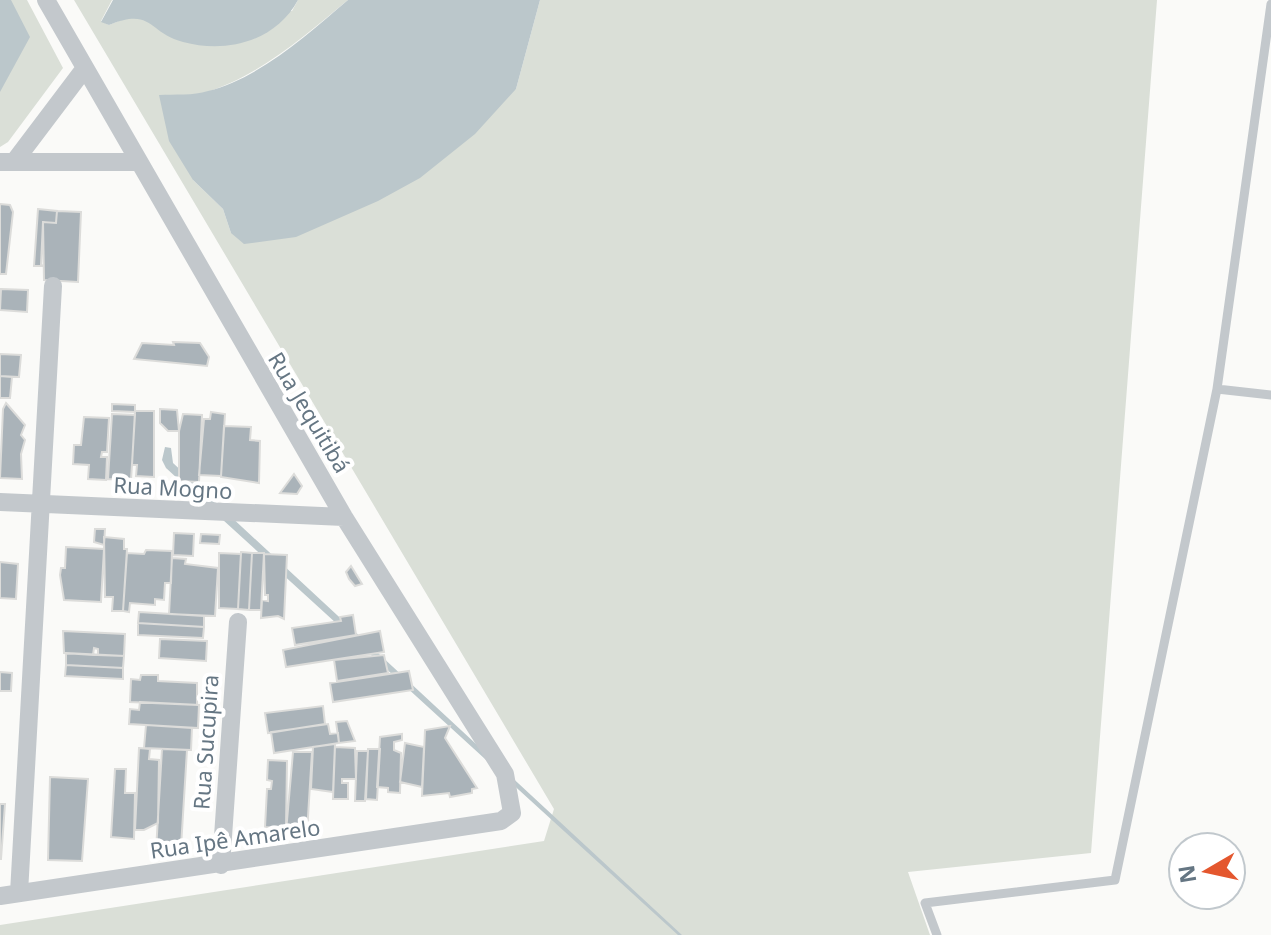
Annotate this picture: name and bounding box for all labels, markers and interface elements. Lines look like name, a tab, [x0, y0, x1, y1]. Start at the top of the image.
street label: Rua Jequitibá	[262, 346, 358, 478]
street label: Rua Mogno	[113, 469, 233, 505]
street label: Rua Sucupira	[185, 673, 225, 811]
street label: Rua Ipê Amarelo	[148, 811, 322, 865]
north arrow	[1167, 831, 1247, 911]
text: N	[1170, 863, 1202, 885]

